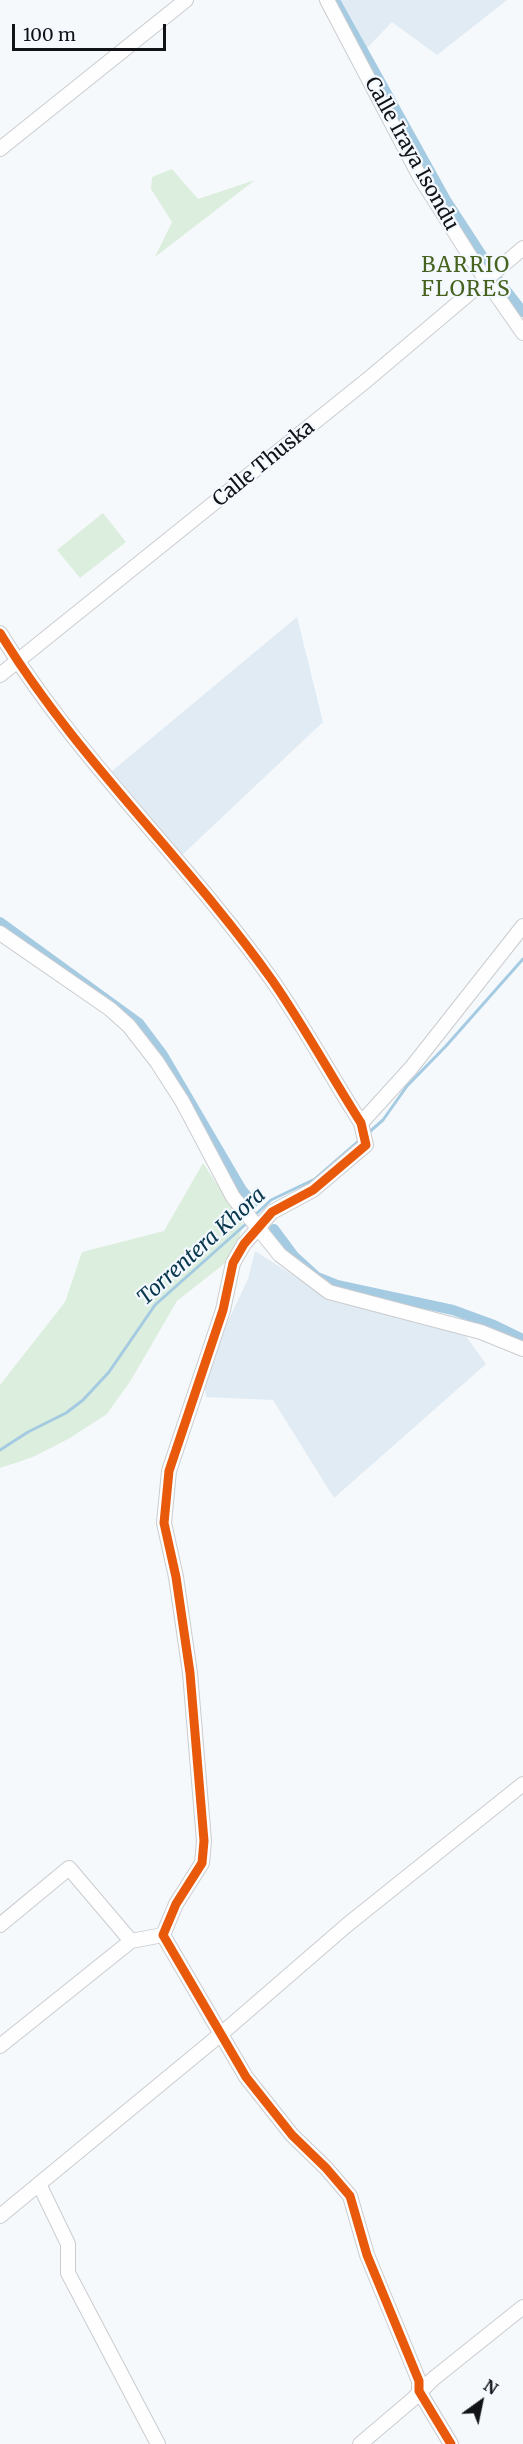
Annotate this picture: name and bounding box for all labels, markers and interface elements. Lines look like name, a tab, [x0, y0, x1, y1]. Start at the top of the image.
scale bar	[15, 12, 170, 50]
text: 100 m	[23, 23, 76, 46]
street label: Calle Iraya Isondu	[359, 73, 463, 235]
district label: BARRIO FLORES	[421, 253, 511, 303]
street label: Calle Thuska	[208, 416, 320, 512]
water label: Torrentera Khora	[133, 1183, 271, 1311]
north arrow	[451, 2372, 511, 2432]
text: N	[480, 2375, 502, 2399]

